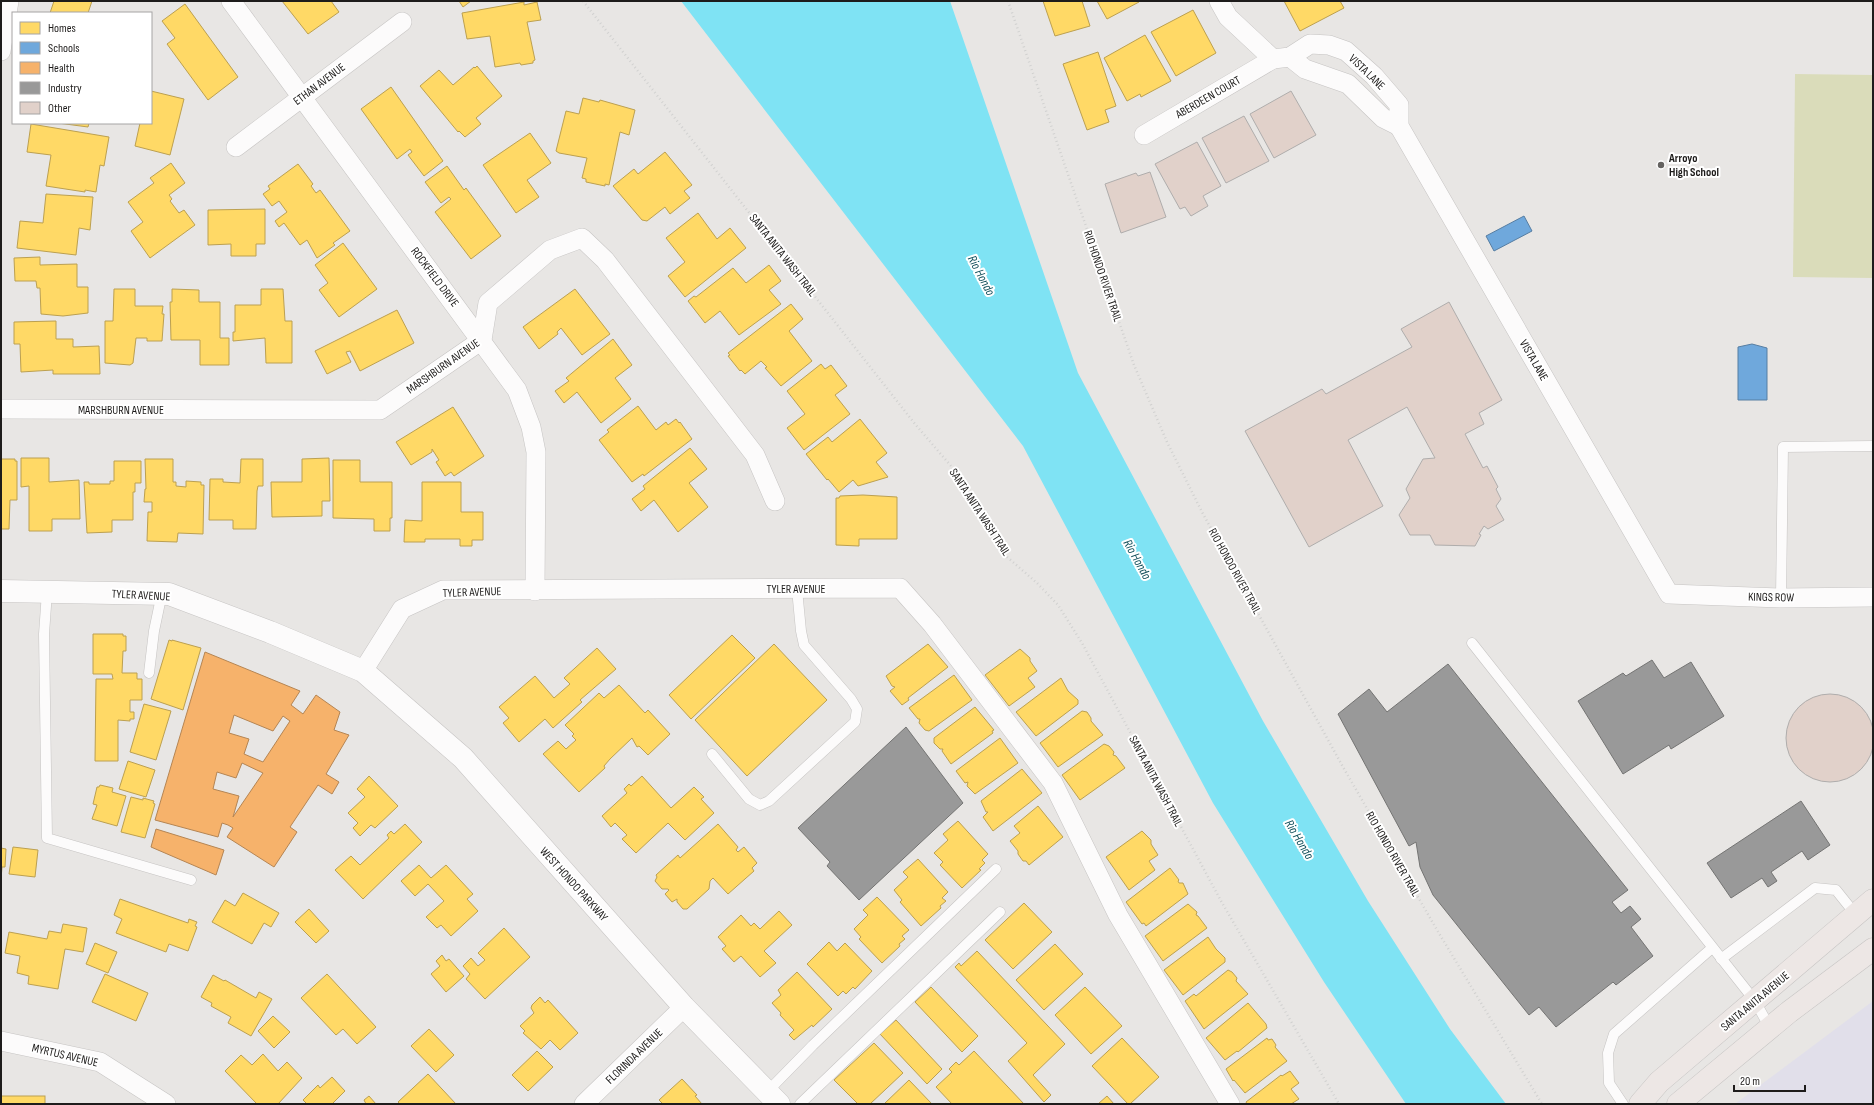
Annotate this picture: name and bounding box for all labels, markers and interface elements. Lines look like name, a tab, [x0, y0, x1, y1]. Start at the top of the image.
legend	[12, 12, 152, 124]
text: Homes	[48, 21, 76, 36]
text: Schools	[48, 41, 80, 56]
street label: VISTA LANE	[1345, 51, 1388, 93]
street label: ETHAN AVENUE	[290, 60, 348, 109]
text: Health	[48, 61, 75, 76]
street label: ABERDEEN COURT	[1172, 73, 1244, 123]
text: Industry	[48, 81, 82, 96]
text: Other	[48, 101, 72, 116]
place label: Arroyo High School	[1668, 151, 1719, 180]
marker: Arroyo High School	[1656, 160, 1666, 170]
street label: SANTA ANITA WASH TRAIL	[746, 211, 820, 300]
street label: RIO HONDO RIVER TRAIL	[1080, 228, 1125, 324]
street label: ROCKFIELD DRIVE	[407, 244, 462, 310]
water label: Rio Hondo	[964, 253, 999, 299]
street label: MARSHBURN AVENUE	[404, 336, 483, 397]
street label: VISTA LANE	[1516, 337, 1551, 384]
street label: MARSHBURN AVENUE	[78, 403, 164, 418]
street label: SANTA ANITA WASH TRAIL	[946, 466, 1014, 559]
street label: RIO HONDO RIVER TRAIL	[1205, 526, 1265, 617]
water label: Rio Hondo	[1120, 537, 1155, 583]
street label: TYLER AVENUE	[767, 582, 825, 597]
street label: TYLER AVENUE	[442, 584, 502, 601]
street label: TYLER AVENUE	[111, 586, 171, 605]
street label: KINGS ROW	[1748, 590, 1794, 605]
street label: SANTA ANITA WASH TRAIL	[1125, 733, 1186, 830]
street label: RIO HONDO RIVER TRAIL	[1362, 809, 1423, 900]
water label: Rio Hondo	[1281, 817, 1318, 863]
street label: WEST HONDO PARKWAY	[536, 844, 611, 925]
street label: SANTA ANITA AVENUE	[1718, 968, 1793, 1034]
street label: FLORINDA AVENUE	[603, 1025, 666, 1087]
street label: MYRTUS AVENUE	[30, 1041, 100, 1070]
scale bar	[1734, 1067, 1805, 1093]
text: 20 m	[1740, 1074, 1760, 1089]

